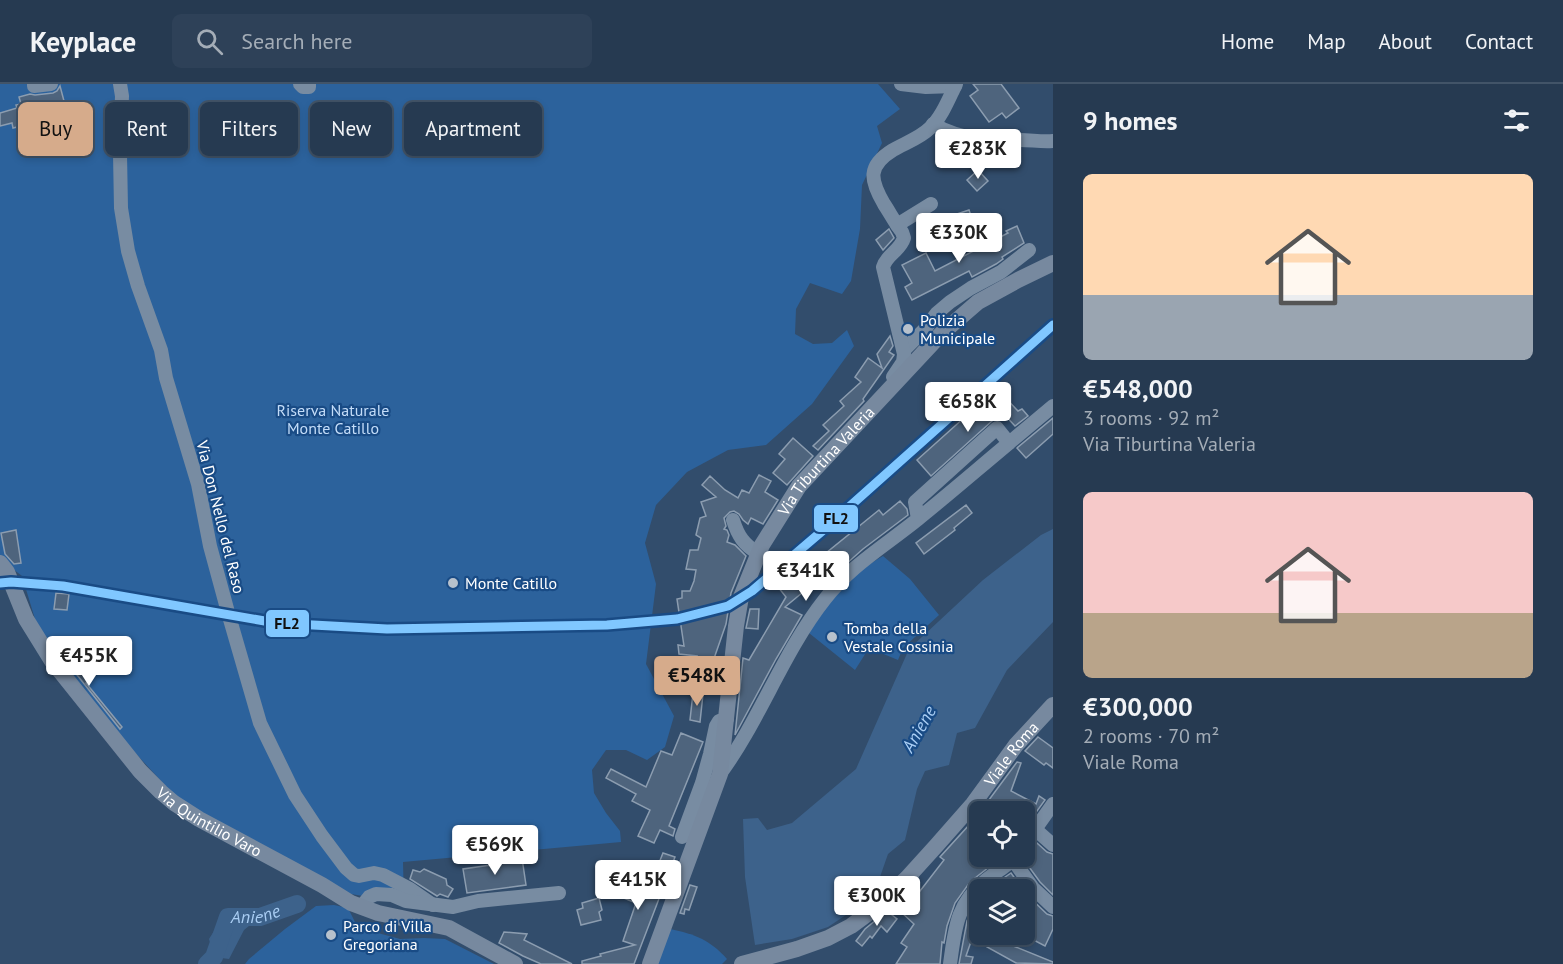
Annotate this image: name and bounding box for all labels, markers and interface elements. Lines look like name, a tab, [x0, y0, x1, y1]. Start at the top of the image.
search box	[172, 14, 592, 68]
text: Keyplace	[30, 23, 136, 60]
icon: search	[193, 25, 226, 58]
text: Search here	[241, 27, 352, 55]
text: Home	[1221, 28, 1274, 55]
text: Map	[1307, 28, 1346, 55]
text: About	[1379, 28, 1432, 55]
text: Contact	[1465, 28, 1533, 55]
chip: Buy	[18, 102, 93, 156]
chip: Rent	[105, 102, 188, 156]
chip: Filters	[200, 102, 298, 156]
chip: New	[310, 102, 392, 156]
chip: Apartment	[404, 102, 542, 156]
text: 9 homes	[1083, 104, 1178, 137]
icon: filters	[1500, 104, 1533, 137]
pin: €283K	[936, 129, 1020, 180]
text: €283K	[949, 135, 1007, 161]
pin: €330K	[917, 213, 1001, 264]
icon: home	[1254, 213, 1362, 321]
text: €330K	[930, 219, 988, 245]
place label: Polizia Municipale	[920, 310, 995, 348]
marker: Polizia Municipale	[901, 322, 915, 336]
text: €548,000	[1083, 372, 1193, 405]
pin: €658K	[926, 382, 1010, 433]
text: €658K	[939, 388, 997, 414]
park label: Riserva Naturale Monte Catillo	[277, 400, 389, 438]
street label: Via Tiburtina Valeria	[773, 402, 878, 520]
text: 3 rooms · 92 m²	[1083, 405, 1219, 431]
text: Via Tiburtina Valeria	[1083, 431, 1256, 457]
street label: Via Don Nello del Raso	[192, 437, 250, 596]
line badge: FL2	[813, 504, 859, 533]
text: FL2	[823, 508, 849, 528]
icon: home	[1254, 531, 1362, 639]
pin: €341K	[764, 551, 848, 602]
text: €341K	[777, 557, 835, 583]
place label: Monte Catillo	[465, 573, 557, 593]
marker: Monte Catillo	[446, 576, 460, 590]
line badge: FL2	[265, 609, 310, 638]
text: FL2	[274, 613, 300, 633]
place label: Tomba della Vestale Cossinia	[843, 618, 953, 656]
marker: Tomba della Vestale Cossinia	[825, 630, 839, 644]
pin: €455K	[47, 636, 131, 687]
text: €455K	[60, 642, 118, 668]
pin: €548K	[655, 656, 739, 707]
text: €548K	[668, 662, 726, 688]
text: €300,000	[1083, 690, 1193, 723]
water label: Aniene	[896, 701, 941, 757]
street label: Viale Roma	[979, 717, 1043, 791]
text: 2 rooms · 70 m²	[1083, 723, 1219, 749]
text: Viale Roma	[1083, 749, 1179, 775]
street label: Via Quintilio Varo	[152, 782, 265, 861]
map controls	[969, 801, 1035, 945]
button: locate	[969, 801, 1035, 867]
pin: €569K	[453, 825, 537, 876]
text: €569K	[466, 831, 524, 857]
pin: €415K	[596, 860, 680, 911]
text: €415K	[609, 866, 667, 892]
pin: €300K	[835, 876, 919, 927]
button: layers	[969, 879, 1035, 945]
text: €300K	[848, 882, 906, 908]
water label: Aniene	[230, 899, 284, 928]
place label: Parco di Villa Gregoriana	[343, 916, 432, 954]
marker: Parco di Villa Gregoriana	[324, 928, 338, 942]

